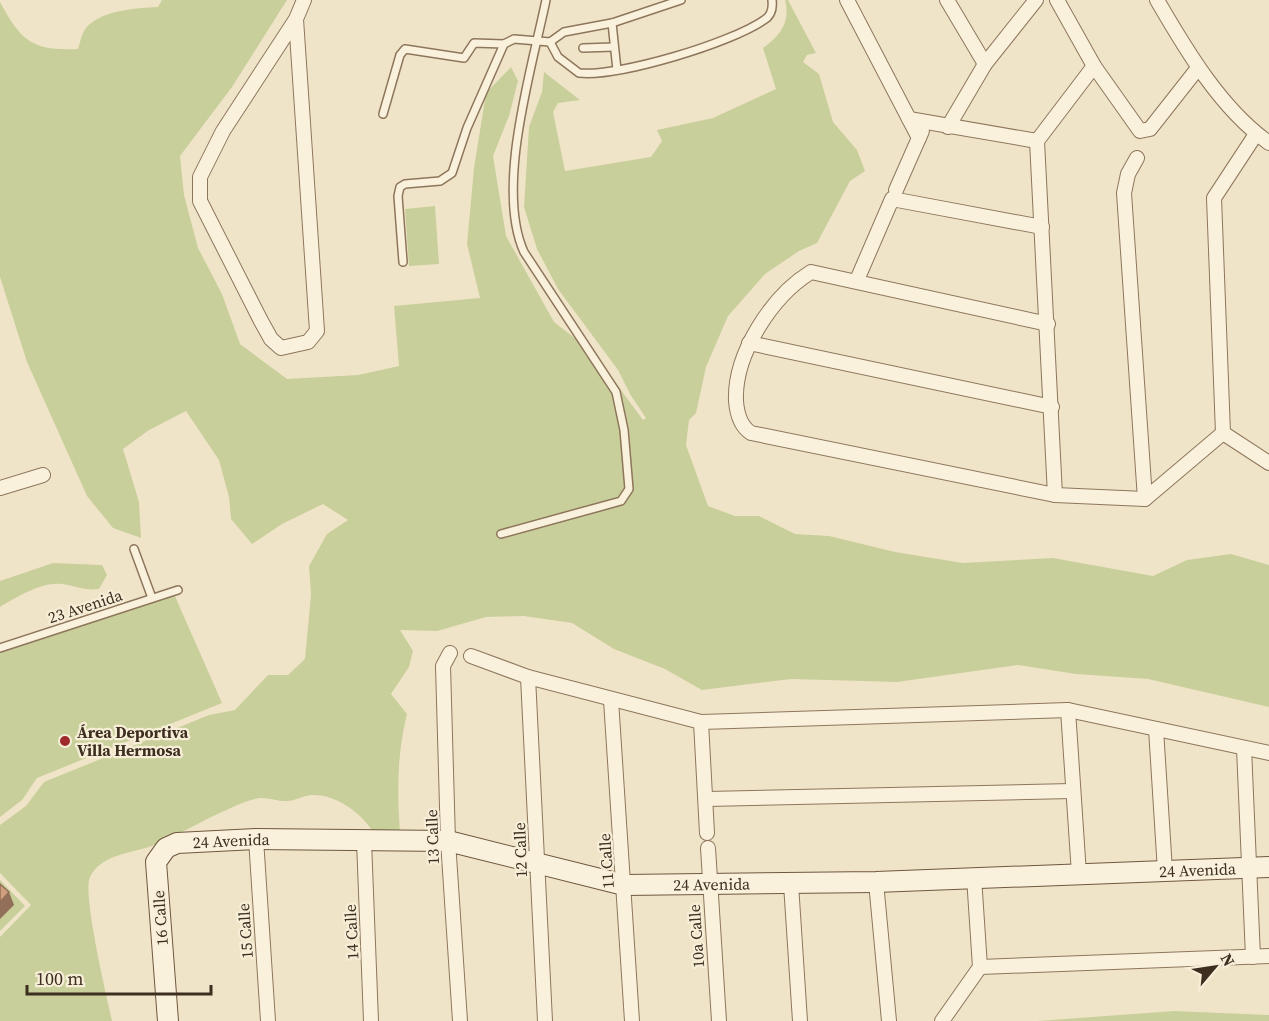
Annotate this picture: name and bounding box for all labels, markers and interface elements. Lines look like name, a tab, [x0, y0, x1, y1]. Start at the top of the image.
street label: 23 Avenida	[45, 583, 126, 628]
place label: Área Deportiva Villa Hermosa	[77, 721, 189, 761]
marker: Área Deportiva Villa Hermosa	[58, 734, 72, 748]
street label: 13 Calle	[420, 809, 444, 865]
street label: 12 Calle	[508, 822, 532, 878]
street label: 24 Avenida	[192, 828, 271, 853]
street label: 11 Calle	[593, 832, 619, 890]
street label: 24 Avenida	[1159, 857, 1237, 882]
street label: 24 Avenida	[673, 872, 751, 895]
street label: 16 Calle	[147, 889, 173, 947]
street label: 15 Calle	[232, 902, 258, 960]
street label: 10a Calle	[683, 903, 709, 969]
street label: 14 Calle	[339, 904, 363, 960]
north arrow	[1185, 937, 1245, 997]
text: N	[1216, 949, 1241, 970]
scale bar	[27, 958, 212, 996]
text: 100 m	[36, 966, 83, 991]

